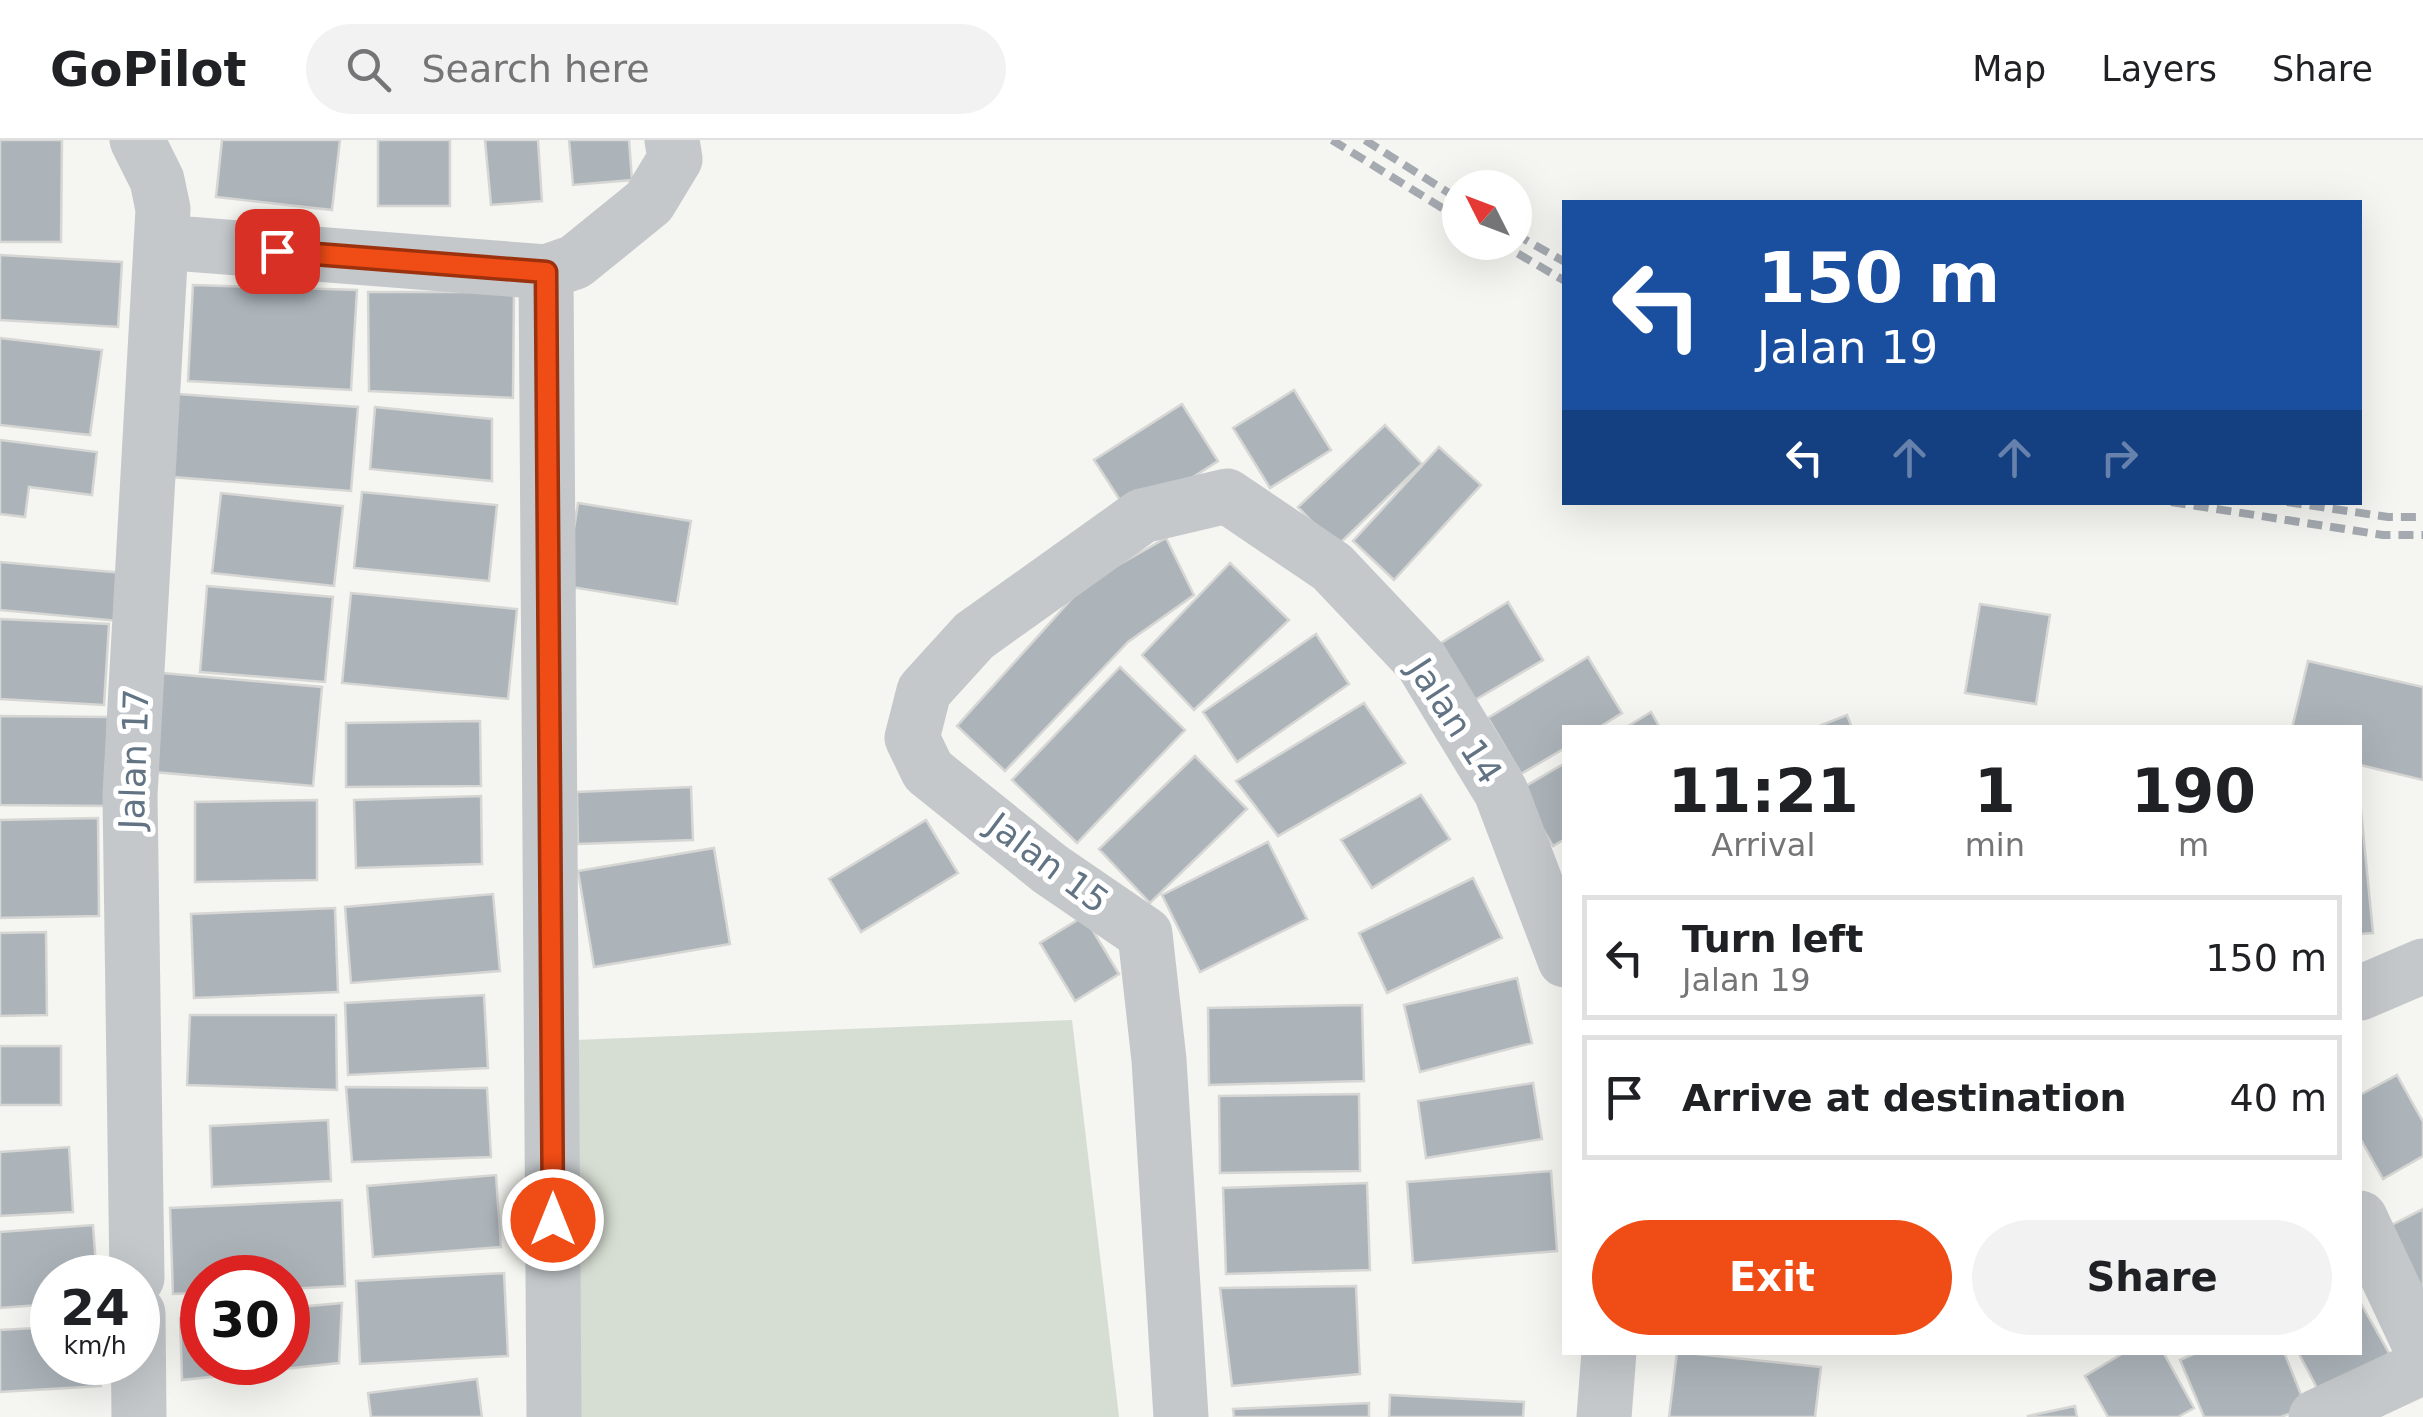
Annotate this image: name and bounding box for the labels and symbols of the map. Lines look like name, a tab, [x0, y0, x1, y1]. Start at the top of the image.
north arrow	[1442, 170, 1532, 260]
pin	[235, 209, 320, 294]
street label: Jalan 14	[1399, 649, 1510, 791]
street label: Jalan 17	[111, 688, 156, 832]
street label: Jalan 15	[978, 803, 1116, 921]
position arrow	[501, 1168, 605, 1272]
speed limit sign: 30	[180, 1255, 310, 1385]

